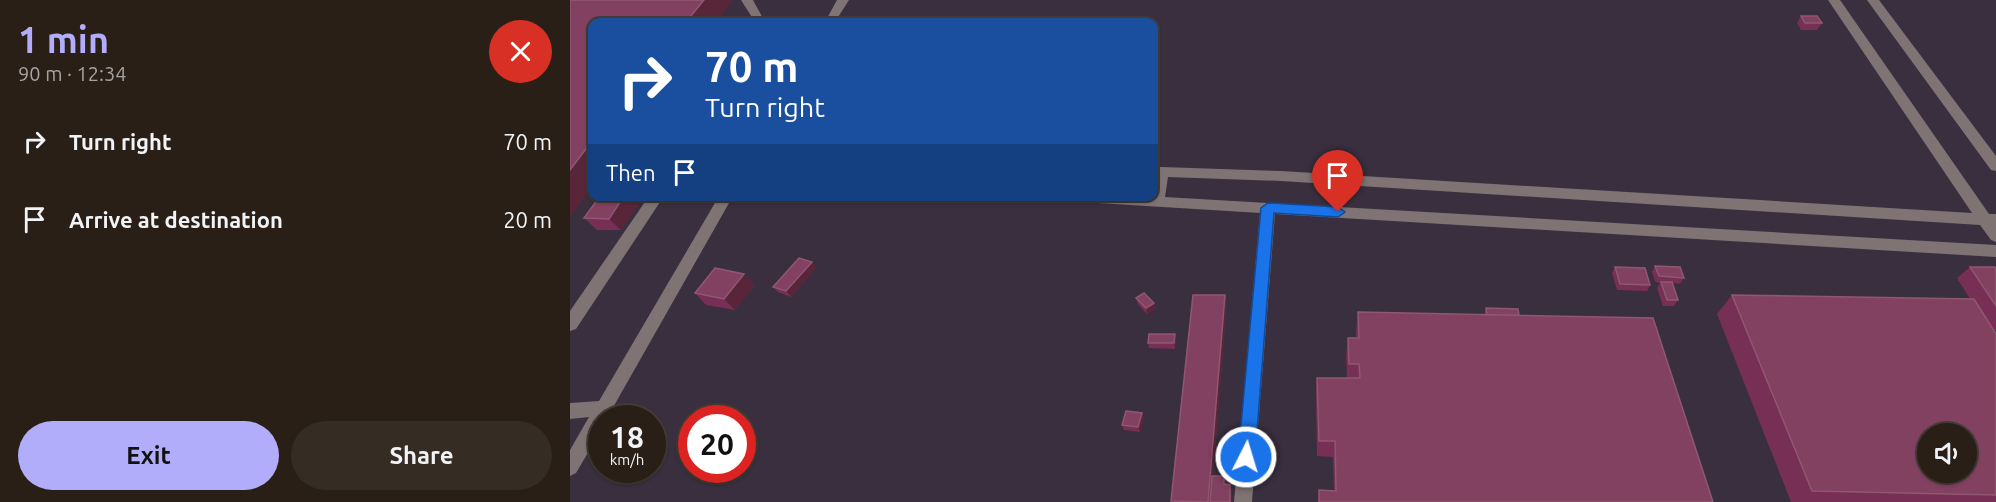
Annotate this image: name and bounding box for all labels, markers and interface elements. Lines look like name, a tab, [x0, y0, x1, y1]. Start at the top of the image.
text: 1 min	[18, 19, 109, 60]
button: close	[489, 20, 552, 83]
icon: right	[606, 42, 684, 120]
text: 70 m	[705, 43, 799, 90]
text: 90 m · 12:34	[18, 62, 127, 85]
text: Turn right	[705, 92, 825, 122]
icon: right	[18, 125, 51, 158]
text: Turn right	[69, 129, 171, 154]
text: 70 m	[503, 129, 552, 154]
pin	[1312, 150, 1363, 212]
icon: arrive	[668, 156, 701, 189]
icon: arrive	[1321, 159, 1354, 192]
text: Then	[606, 160, 656, 185]
icon: arrive	[18, 203, 51, 236]
text: Arrive at destination	[69, 207, 283, 232]
text: 20 m	[503, 207, 552, 232]
speed limit sign: 20	[678, 405, 756, 483]
text: 18	[610, 420, 644, 454]
button: Exit	[18, 421, 279, 490]
button: Share	[291, 421, 552, 490]
map controls	[1917, 423, 1977, 483]
button: sound	[1917, 423, 1977, 483]
position arrow	[1214, 425, 1278, 489]
text: km/h	[610, 451, 644, 468]

